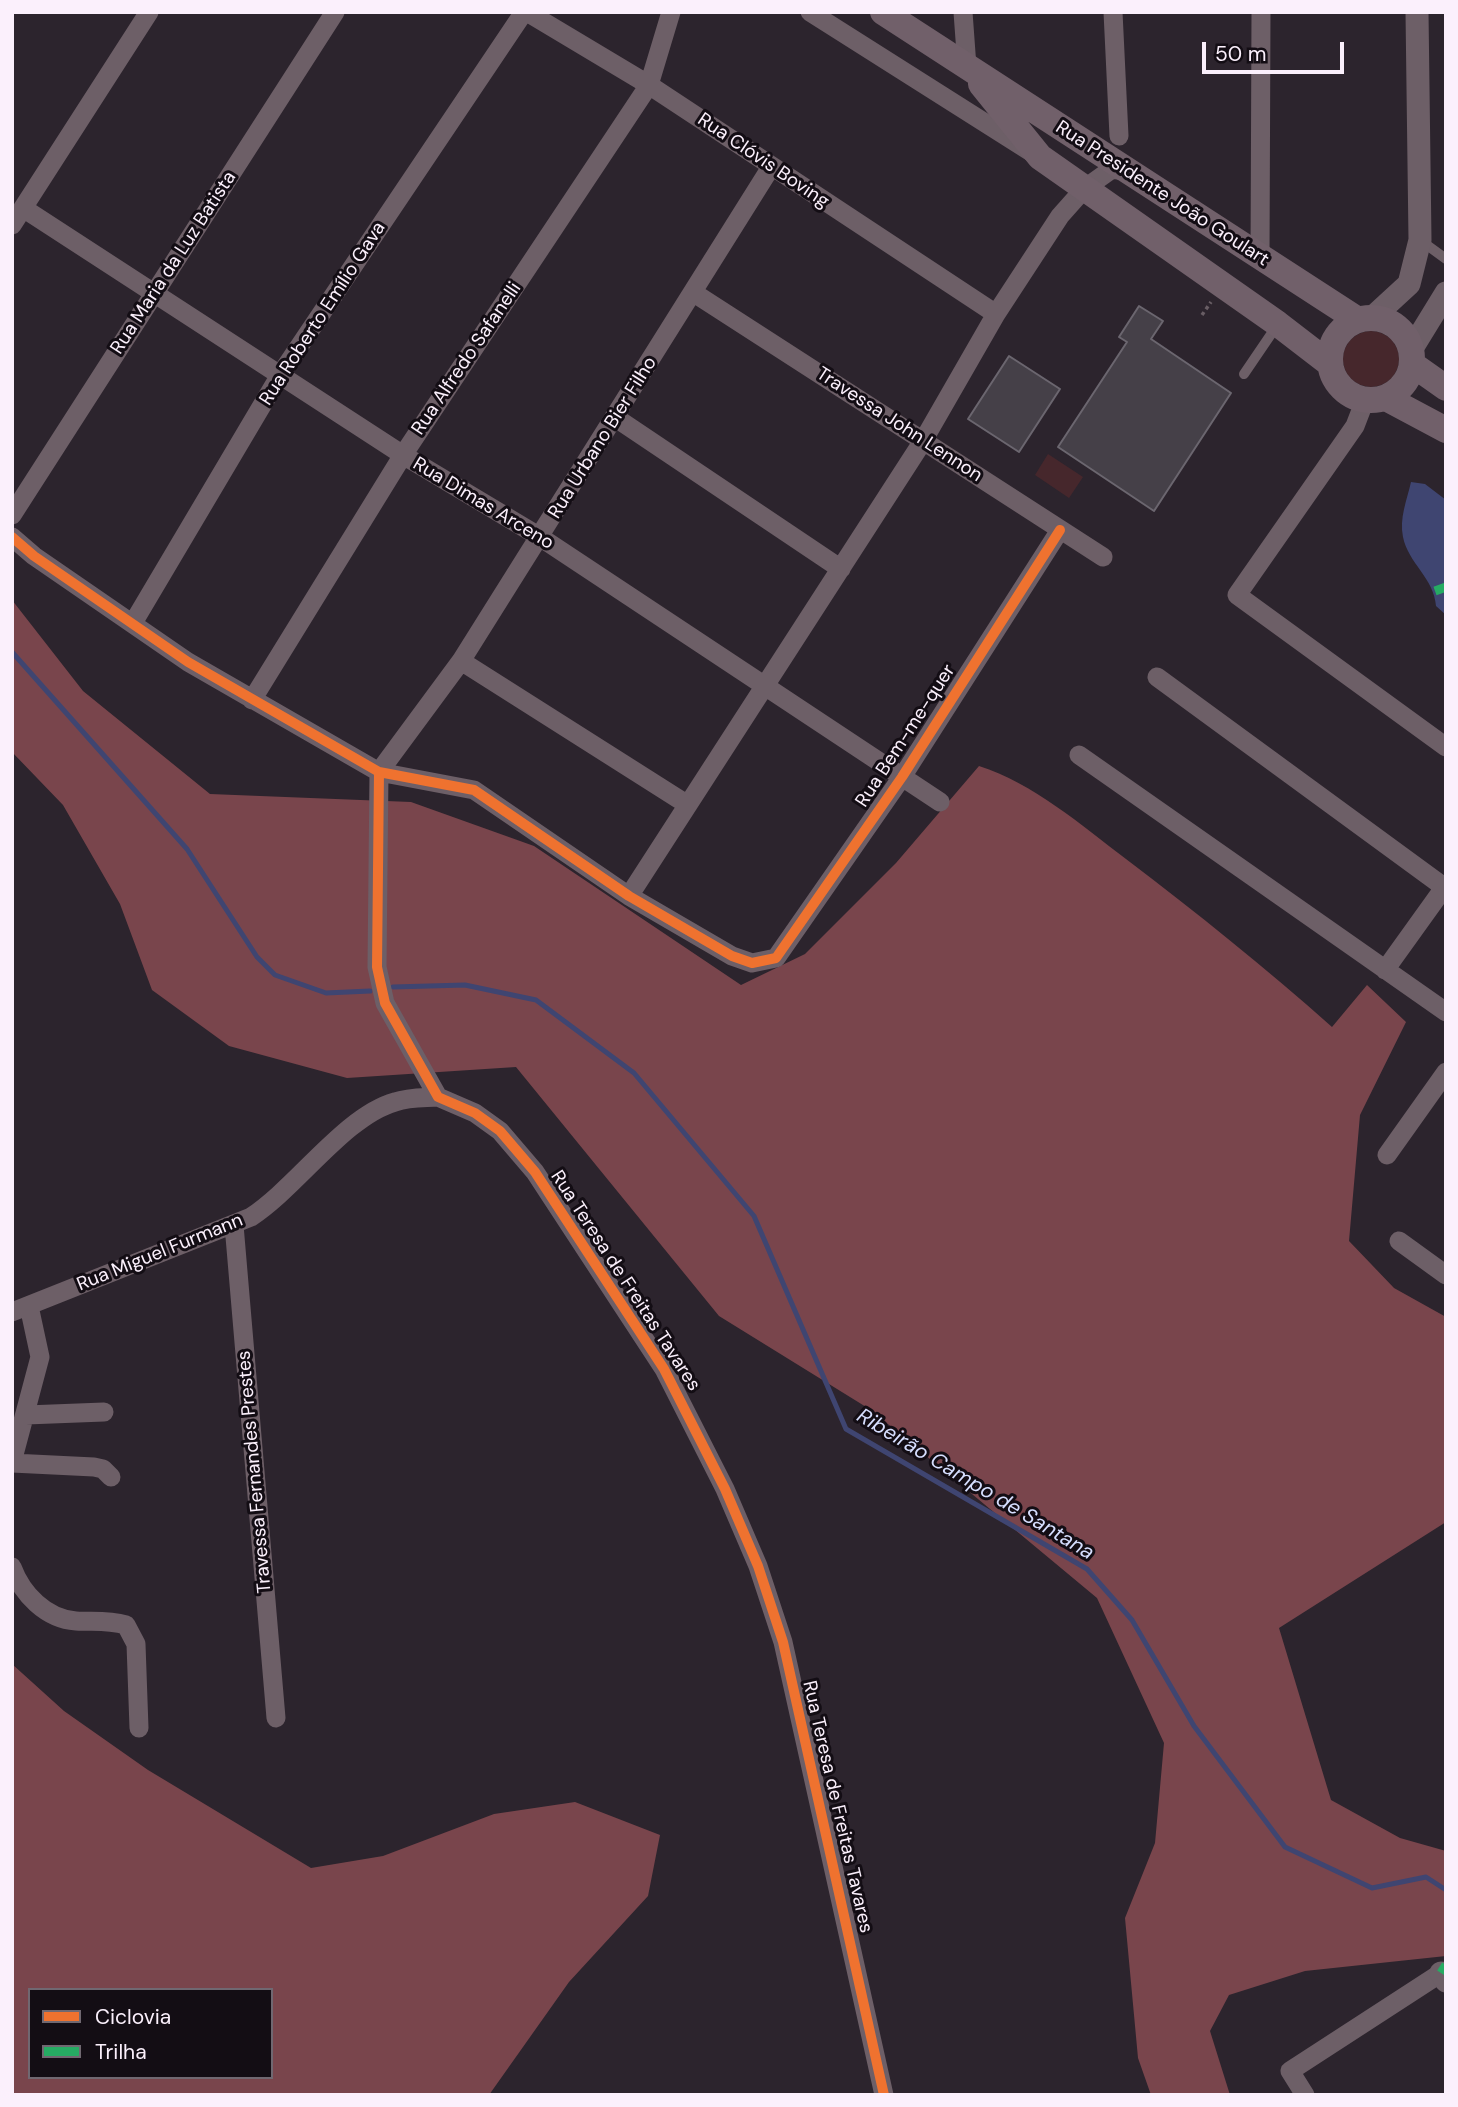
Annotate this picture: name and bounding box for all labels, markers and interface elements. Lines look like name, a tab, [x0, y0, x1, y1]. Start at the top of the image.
scale bar	[1206, 28, 1348, 72]
text: 50 m	[1215, 40, 1266, 68]
street label: Rua Clóvis Boving	[693, 109, 833, 213]
street label: Rua Presidente João Goulart	[1051, 116, 1273, 272]
street label: Rua Maria da Luz Batista	[106, 167, 242, 359]
street label: Rua Roberto Emílio Gava	[255, 218, 391, 410]
street label: Rua Alfredo Safanelli	[407, 278, 527, 440]
street label: Rua Urbano Bier Filho	[544, 353, 662, 523]
street label: Travessa John Lennon	[812, 363, 986, 487]
street label: Rua Dimas Arceno	[408, 453, 558, 555]
street label: Rua Bem-me-quer	[851, 660, 961, 812]
street label: Rua Teresa de Freitas Tavares	[545, 1167, 705, 1395]
street label: Rua Miguel Furmann	[74, 1209, 246, 1297]
street label: Travessa Fernandes Prestes	[233, 1350, 277, 1594]
water label: Ribeirão Campo de Santana	[852, 1404, 1098, 1566]
street label: Rua Teresa de Freitas Tavares	[797, 1679, 877, 1935]
legend	[28, 1988, 273, 2079]
text: Ciclovia	[95, 2003, 171, 2031]
text: Trilha	[95, 2038, 147, 2066]

